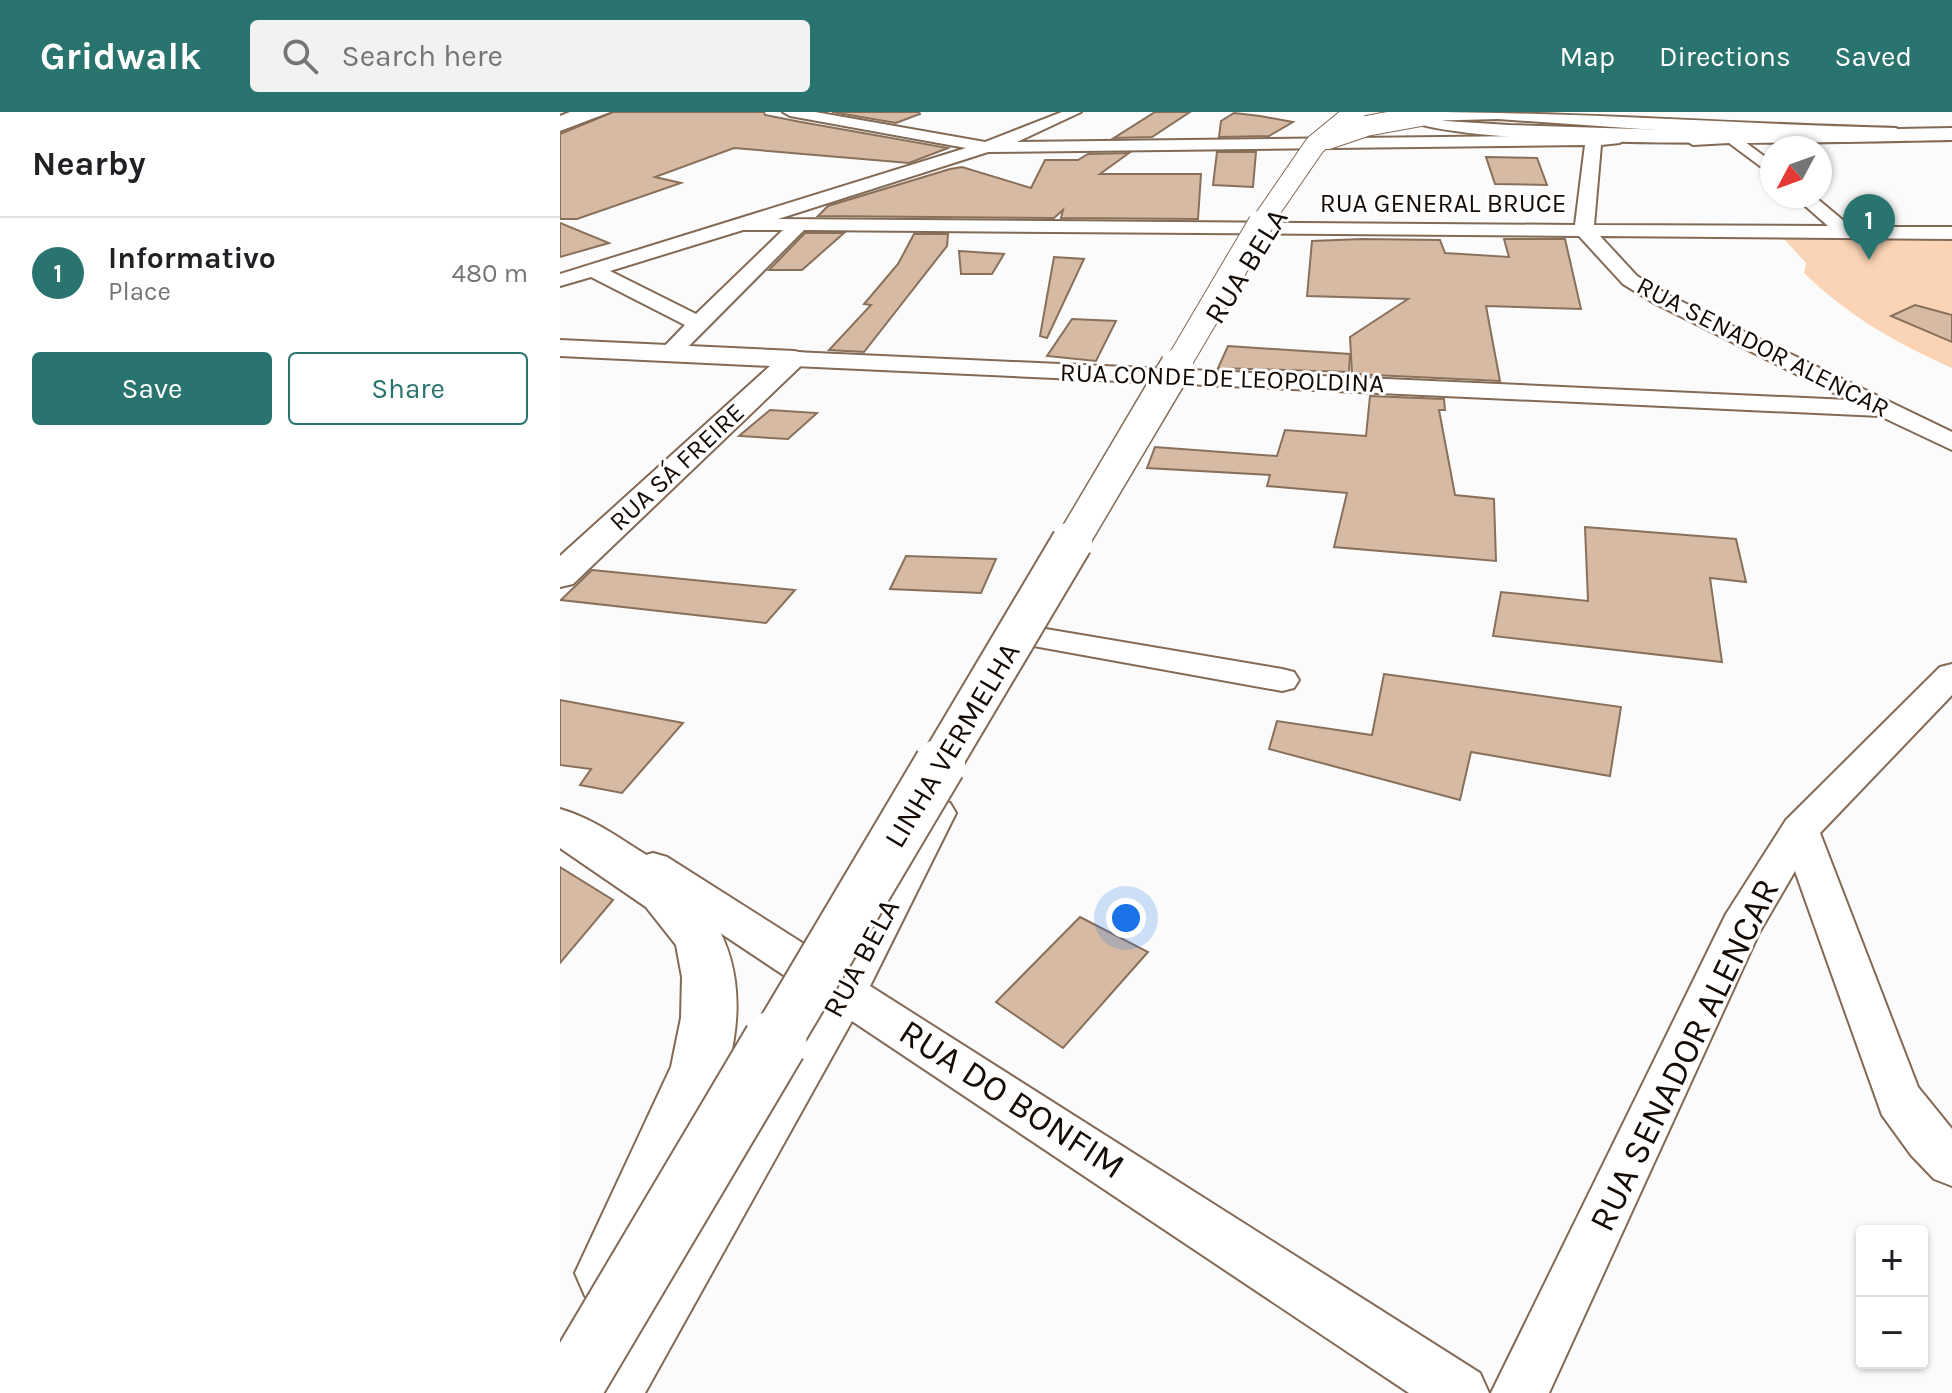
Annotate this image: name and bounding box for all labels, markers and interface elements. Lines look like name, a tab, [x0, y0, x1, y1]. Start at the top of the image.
search box	[250, 20, 810, 92]
text: Gridwalk	[40, 34, 202, 79]
icon: search	[278, 34, 322, 78]
text: Search here	[342, 38, 503, 74]
text: Map	[1560, 40, 1615, 73]
text: Directions	[1659, 40, 1791, 73]
text: Saved	[1835, 40, 1912, 73]
north arrow	[1760, 136, 1832, 208]
text: Nearby	[32, 144, 146, 184]
street label: RUA GENERAL BRUCE	[1320, 188, 1566, 219]
pin: 1	[1843, 194, 1895, 260]
street label: RUA BELA	[1197, 202, 1295, 330]
text: Informativo	[108, 240, 276, 276]
text: 1	[53, 258, 63, 289]
text: 480 m	[452, 258, 528, 289]
street label: RUA SENADOR ALENCAR	[1631, 270, 1895, 424]
text: Place	[108, 276, 171, 307]
button: Save	[32, 352, 272, 425]
button: Share	[288, 352, 528, 425]
street label: RUA CONDE DE LEOPOLDINA	[1059, 357, 1385, 399]
street label: RUA SÁ FREIRE	[603, 396, 751, 537]
street label: LINHA VERMELHA	[877, 636, 1027, 854]
street label: RUA SENADOR ALENCAR	[1580, 872, 1788, 1238]
street label: RUA BELA	[815, 893, 907, 1023]
your location	[1106, 898, 1146, 938]
street label: RUA DO BONFIM	[892, 1011, 1132, 1187]
map controls	[1856, 1225, 1928, 1369]
button: +	[1856, 1225, 1928, 1297]
button: −	[1856, 1297, 1928, 1369]

